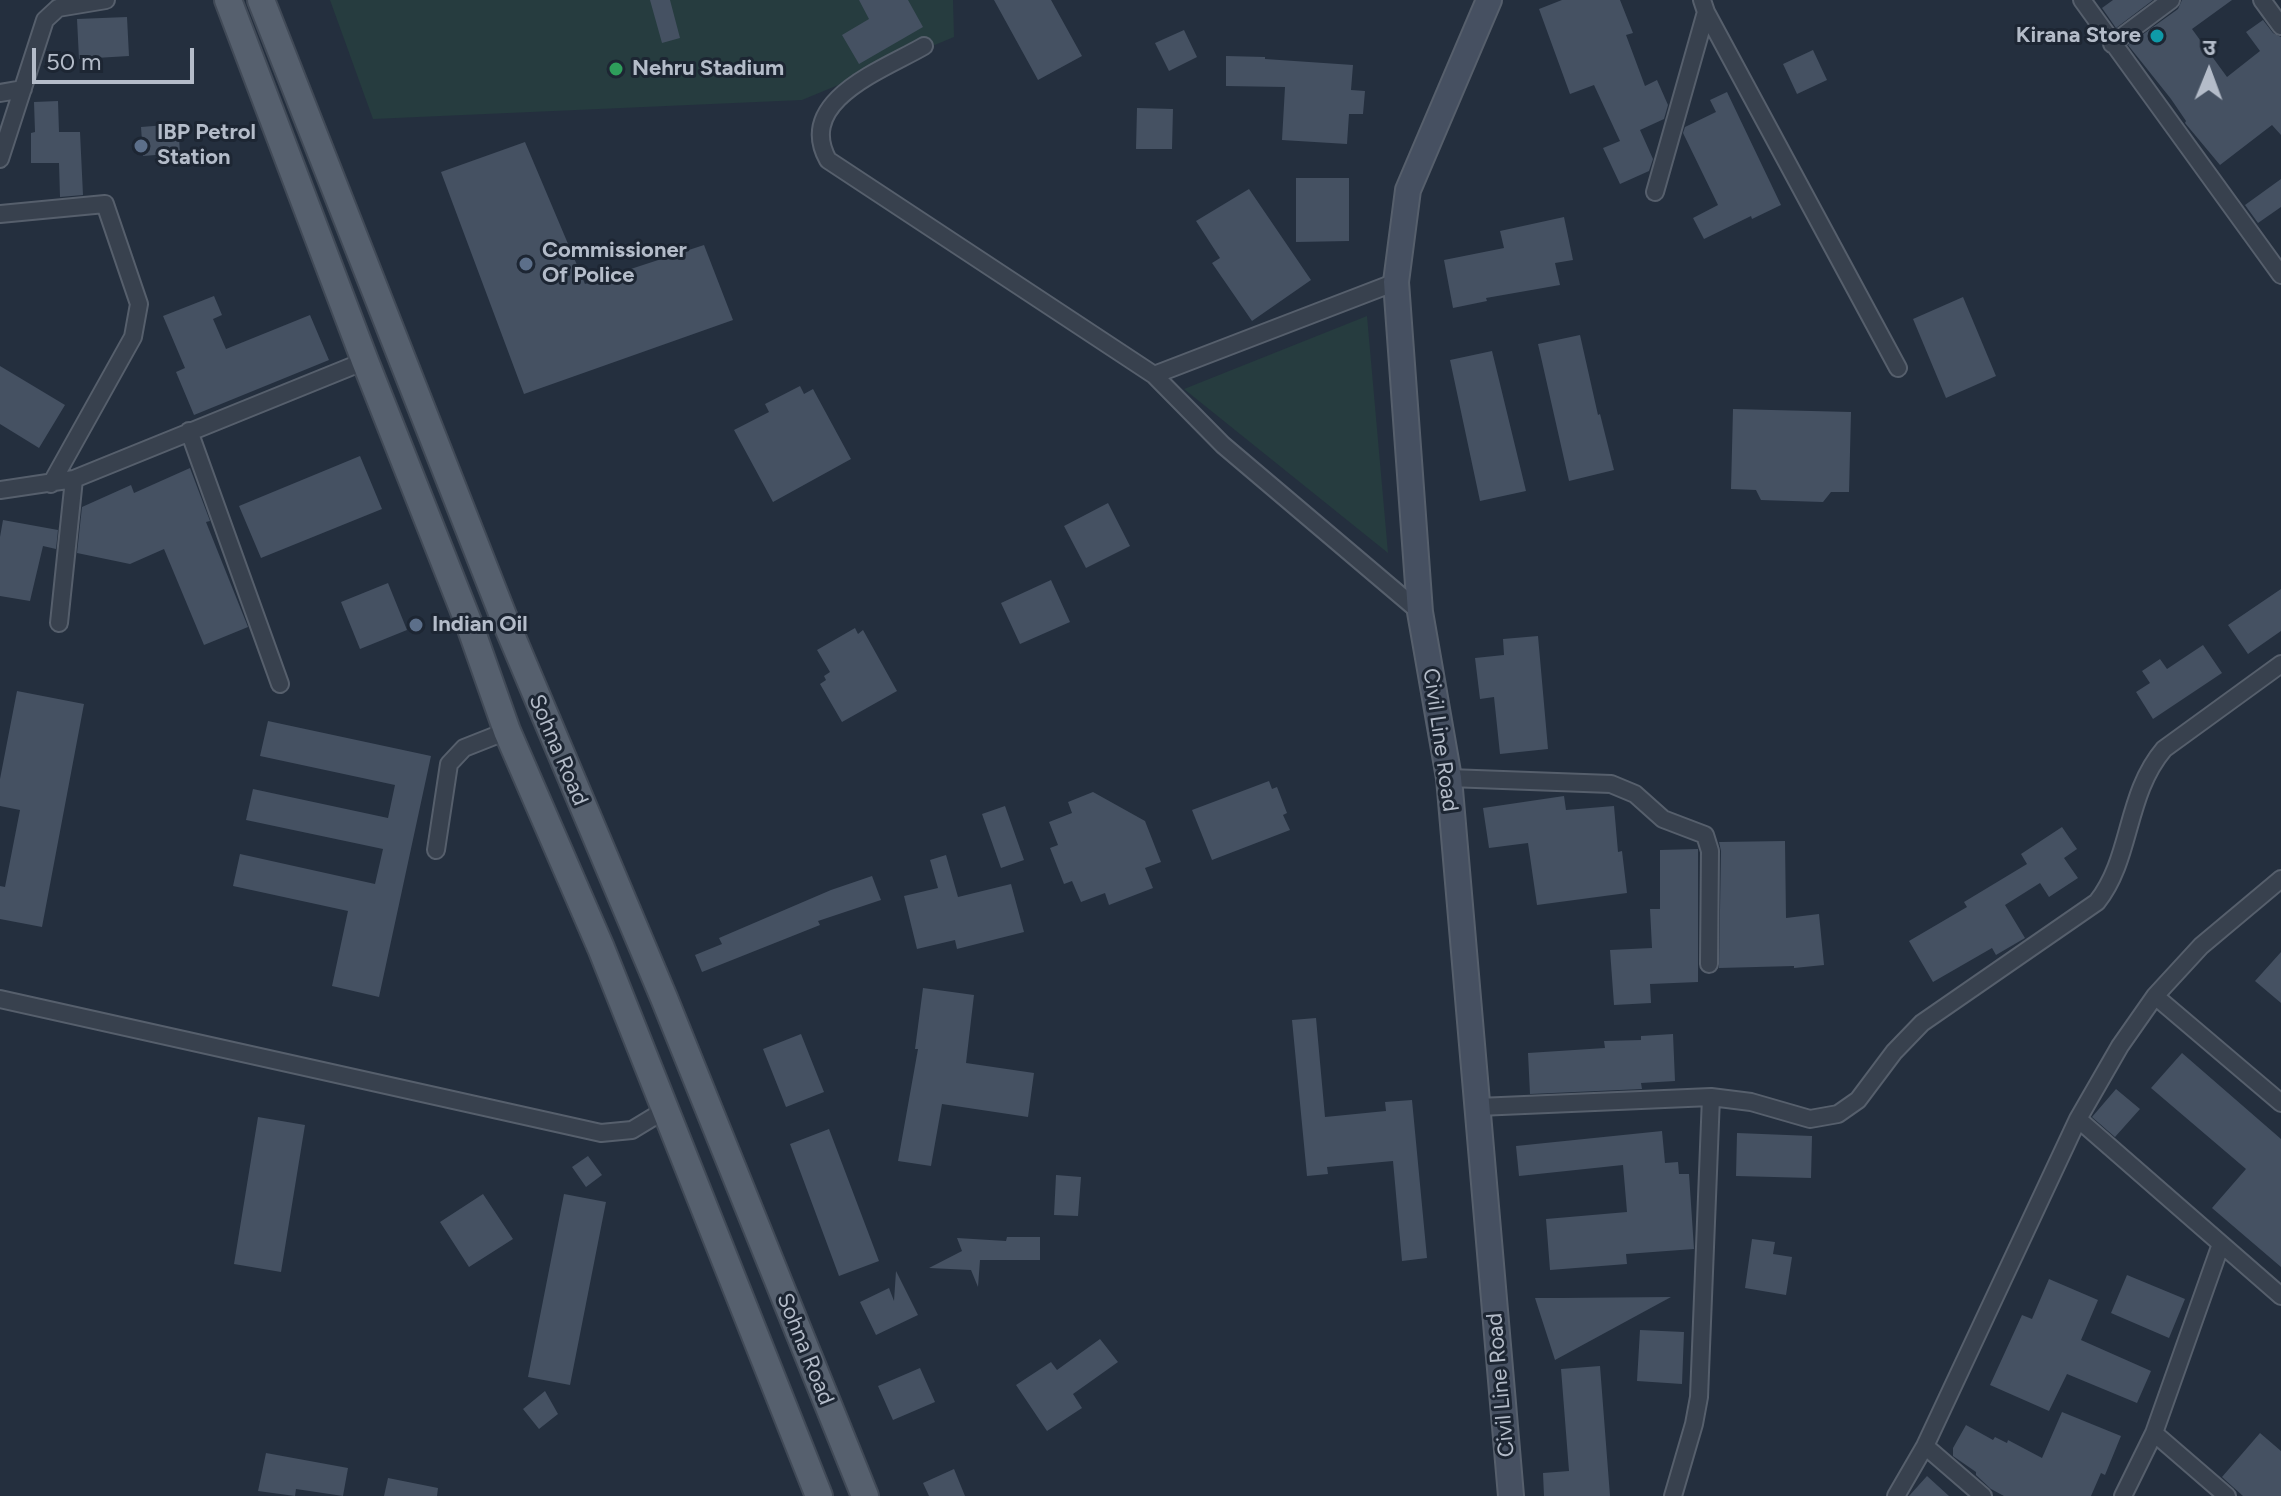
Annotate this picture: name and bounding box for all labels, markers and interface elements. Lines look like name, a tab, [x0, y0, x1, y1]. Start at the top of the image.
place label: Kirana Store	[2016, 23, 2141, 49]
marker: Kirana Store	[2148, 27, 2166, 45]
scale bar	[36, 32, 198, 82]
north arrow	[2169, 32, 2249, 112]
text: उ	[2203, 34, 2216, 61]
text: 50 m	[46, 47, 102, 76]
place label: Nehru Stadium	[632, 56, 784, 82]
marker: Nehru Stadium	[607, 60, 625, 78]
place label: IBP Petrol Station	[157, 120, 256, 172]
marker: IBP Petrol Station	[132, 137, 150, 155]
place label: Commissioner Of Police	[542, 238, 687, 290]
marker: Commissioner Of Police	[517, 255, 535, 273]
place label: Indian Oil	[432, 612, 528, 638]
marker: Indian Oil	[407, 616, 425, 634]
street label: Civil Line Road	[1417, 667, 1463, 813]
street label: Sohna Road	[523, 690, 593, 810]
street label: Sohna Road	[771, 1289, 839, 1409]
street label: Civil Line Road	[1482, 1312, 1520, 1458]

